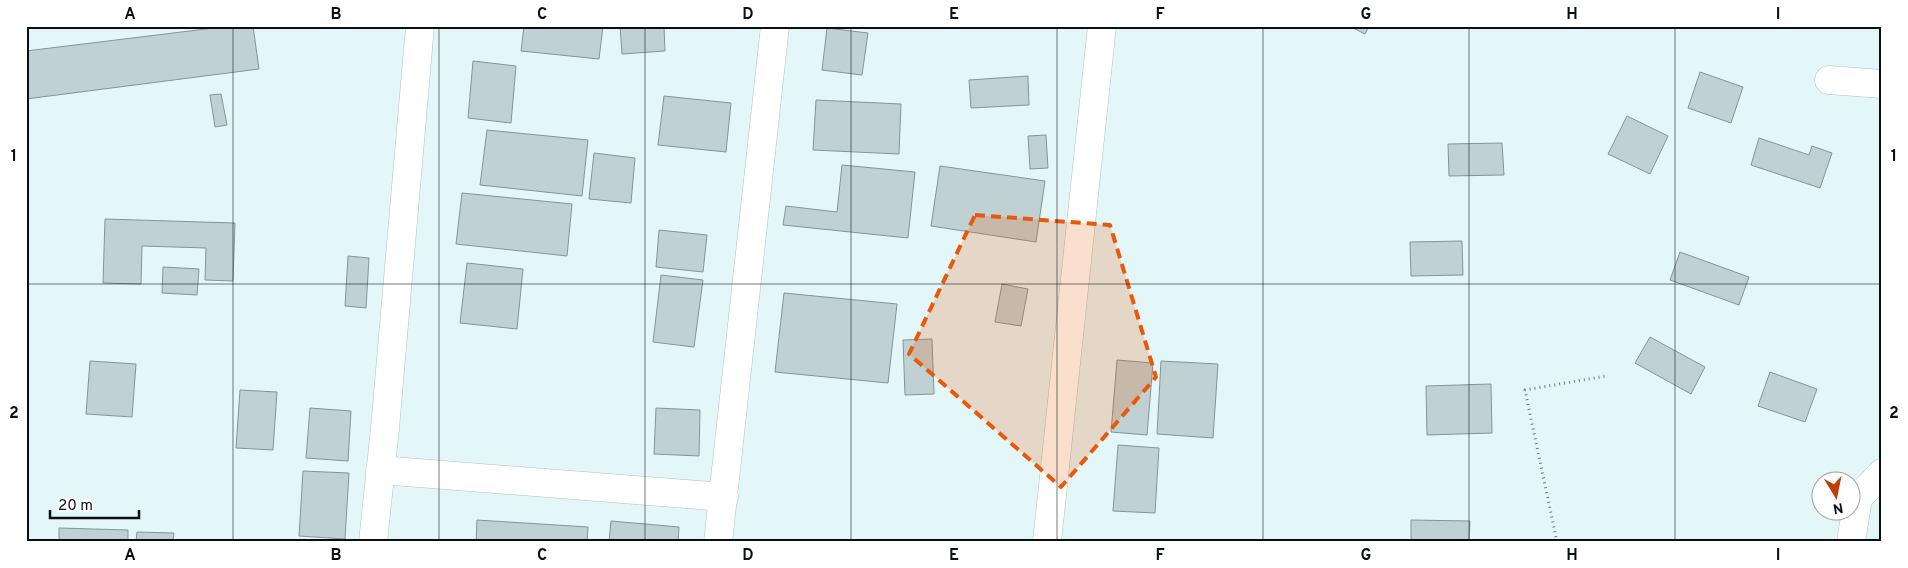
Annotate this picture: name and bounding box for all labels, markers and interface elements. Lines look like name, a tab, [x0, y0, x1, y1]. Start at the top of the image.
text: A	[124, 5, 136, 25]
text: B	[330, 5, 342, 25]
text: C	[537, 5, 547, 25]
text: D	[742, 5, 754, 25]
text: E	[949, 5, 959, 25]
text: F	[1155, 5, 1165, 25]
text: G	[1361, 5, 1371, 25]
text: H	[1566, 5, 1578, 25]
text: I	[1776, 5, 1780, 25]
text: 1	[11, 147, 17, 167]
text: 1	[1891, 147, 1897, 167]
text: 2	[9, 404, 19, 424]
text: 2	[1889, 404, 1899, 424]
north arrow	[1810, 470, 1860, 520]
scale bar	[50, 488, 139, 520]
text: 20 m	[58, 497, 93, 516]
text: N	[1832, 498, 1844, 517]
text: A	[124, 546, 136, 566]
text: B	[330, 546, 342, 566]
text: C	[537, 546, 547, 566]
text: D	[742, 546, 754, 566]
text: E	[949, 546, 959, 566]
text: F	[1155, 546, 1165, 566]
text: G	[1361, 546, 1371, 566]
text: H	[1566, 546, 1578, 566]
text: I	[1776, 546, 1780, 566]

